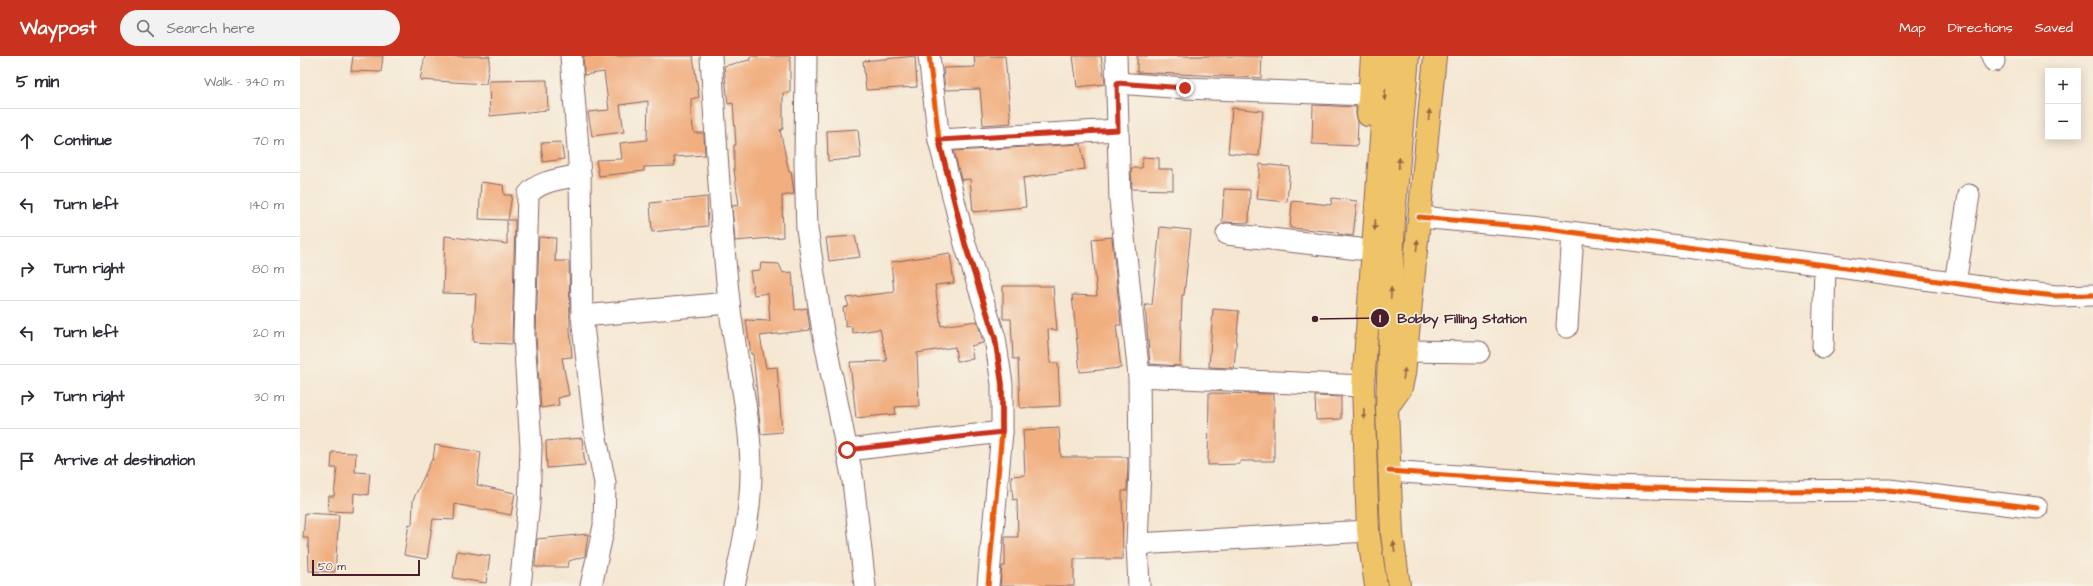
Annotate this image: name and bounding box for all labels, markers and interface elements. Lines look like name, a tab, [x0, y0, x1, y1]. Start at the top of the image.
search box	[120, 10, 400, 46]
text: Waypost	[20, 15, 96, 42]
icon: search	[134, 17, 156, 39]
text: Search here	[166, 18, 255, 39]
text: Map	[1899, 18, 1926, 38]
text: Directions	[1948, 18, 2013, 38]
text: Saved	[2035, 18, 2073, 38]
map controls	[2045, 68, 2081, 140]
button: +	[2045, 68, 2081, 104]
text: 5 min	[16, 70, 59, 94]
text: Walk · 340 m	[204, 73, 284, 91]
route end	[1176, 79, 1194, 97]
one-way arrow	[1381, 89, 1388, 101]
button: −	[2045, 104, 2081, 140]
one-way arrow	[1426, 109, 1433, 121]
icon: ahead	[16, 130, 38, 152]
text: Continue	[54, 130, 112, 151]
text: 70 m	[252, 132, 284, 150]
one-way arrow	[1396, 157, 1403, 169]
icon: left	[16, 194, 38, 216]
text: Turn left	[54, 194, 118, 215]
text: 140 m	[250, 196, 284, 214]
one-way arrow	[1372, 219, 1379, 231]
one-way arrow	[1413, 239, 1420, 251]
icon: right	[16, 258, 38, 280]
text: Turn right	[54, 258, 125, 279]
text: 80 m	[252, 260, 284, 278]
one-way arrow	[1388, 287, 1395, 299]
callout: Bobby Filling Station	[1370, 305, 1535, 331]
text: Bobby Filling Station	[1397, 309, 1527, 330]
text: 1	[1379, 310, 1381, 327]
icon: left	[16, 322, 38, 344]
text: Turn left	[54, 322, 118, 343]
text: 20 m	[253, 324, 284, 342]
one-way arrow	[1401, 368, 1407, 380]
icon: right	[16, 386, 38, 408]
text: Turn right	[54, 386, 125, 407]
text: 30 m	[254, 388, 284, 406]
one-way arrow	[1361, 408, 1367, 421]
route start	[838, 441, 856, 459]
icon: arrive	[16, 450, 38, 472]
text: Arrive at destination	[54, 450, 195, 471]
one-way arrow	[1391, 541, 1397, 553]
scale bar	[312, 558, 420, 577]
text: 50 m	[318, 559, 346, 574]

